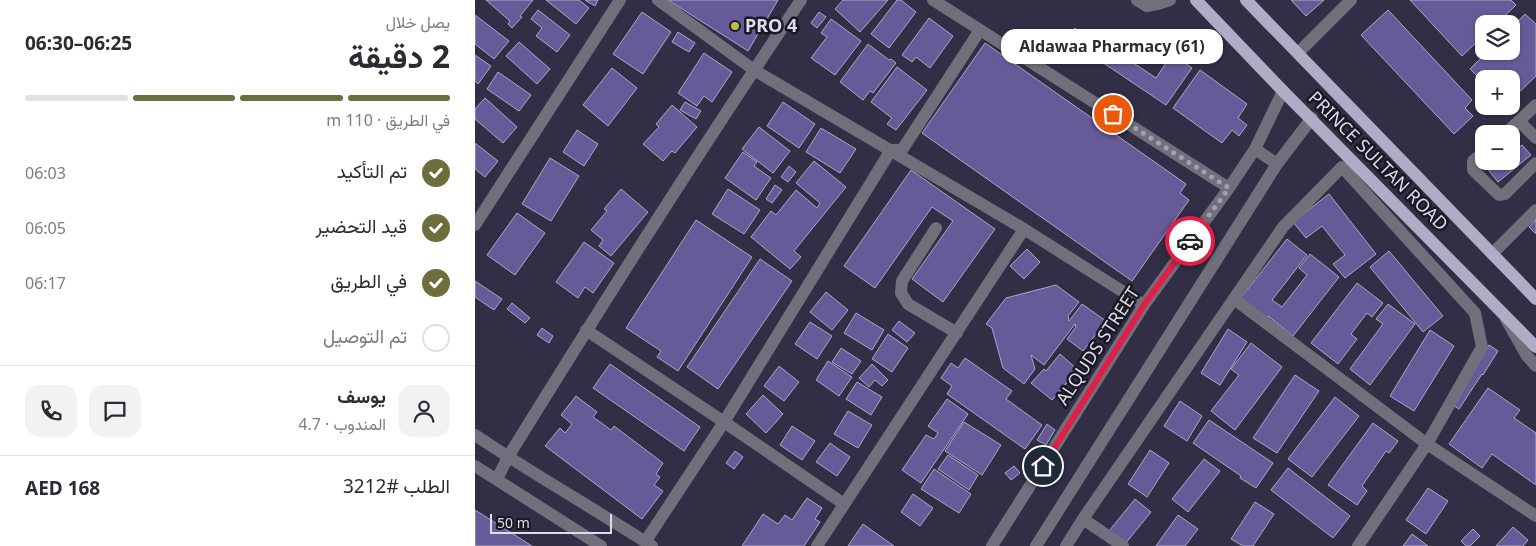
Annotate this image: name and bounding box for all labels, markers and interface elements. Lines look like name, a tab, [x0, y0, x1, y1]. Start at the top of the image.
text: يصل خلال	[386, 11, 450, 33]
place label: PRO 4	[745, 13, 797, 37]
map controls	[1475, 15, 1520, 170]
button: layers	[1475, 15, 1520, 60]
marker: PRO 4	[729, 20, 741, 32]
callout: Aldawaa Pharmacy (61)	[1002, 29, 1224, 64]
text: 06:25–06:30	[25, 30, 132, 56]
text: 2 دقيقة	[348, 34, 450, 77]
text: Aldawaa Pharmacy (61)	[1019, 35, 1205, 57]
button: +	[1475, 70, 1520, 115]
street label: PRINCE SULTAN ROAD	[1304, 85, 1454, 235]
pin	[1092, 93, 1134, 135]
icon: bag	[1099, 100, 1127, 128]
text: في الطريق · 110 m	[326, 109, 450, 131]
button: −	[1475, 125, 1520, 170]
text: تم التأكيد	[337, 158, 407, 184]
icon: check	[422, 159, 450, 187]
text: 06:03	[25, 162, 66, 184]
text: قيد التحضير	[316, 213, 407, 239]
icon: check	[422, 214, 450, 242]
courier	[1165, 216, 1215, 266]
text: 06:05	[25, 217, 66, 239]
icon: car	[1176, 227, 1204, 255]
text: في الطريق	[330, 268, 407, 294]
icon: check	[422, 269, 450, 297]
text: 06:17	[25, 272, 66, 294]
street label: ALQUDS STREET	[1050, 282, 1144, 409]
text: تم التوصيل	[323, 323, 407, 349]
text: يوسف	[337, 383, 386, 409]
button: phone	[25, 385, 77, 437]
button: chat	[89, 385, 141, 437]
button: person	[398, 385, 450, 437]
text: المندوب · 4.7	[298, 413, 386, 435]
pin	[1022, 445, 1064, 487]
icon: home	[1029, 452, 1057, 480]
text: الطلب #3212	[343, 473, 450, 499]
text: AED 168	[25, 475, 100, 501]
scale bar	[490, 511, 613, 534]
text: 50 m	[497, 513, 530, 532]

